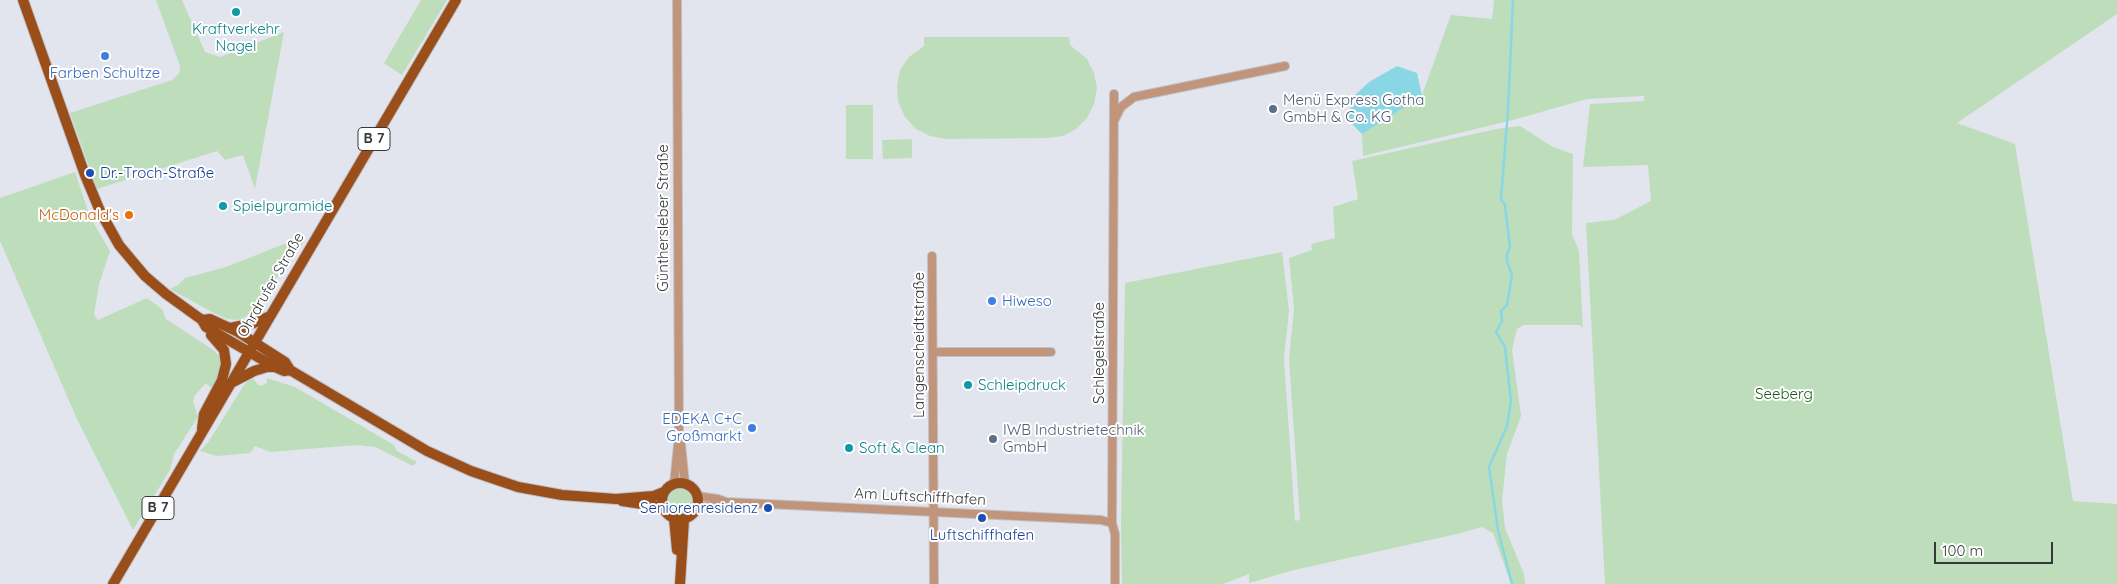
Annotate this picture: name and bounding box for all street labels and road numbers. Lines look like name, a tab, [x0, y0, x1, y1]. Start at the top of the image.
road number: B 7	[358, 128, 390, 150]
street label: Günthersleber Straße	[654, 144, 672, 292]
street label: Ohrdrufer Straße	[234, 229, 308, 341]
street label: Langenscheidtstraße	[910, 272, 928, 418]
street label: Schlegelstraße	[1090, 302, 1108, 404]
street label: Am Luftschiffhafen	[854, 485, 986, 509]
road number: B 7	[142, 496, 174, 520]

